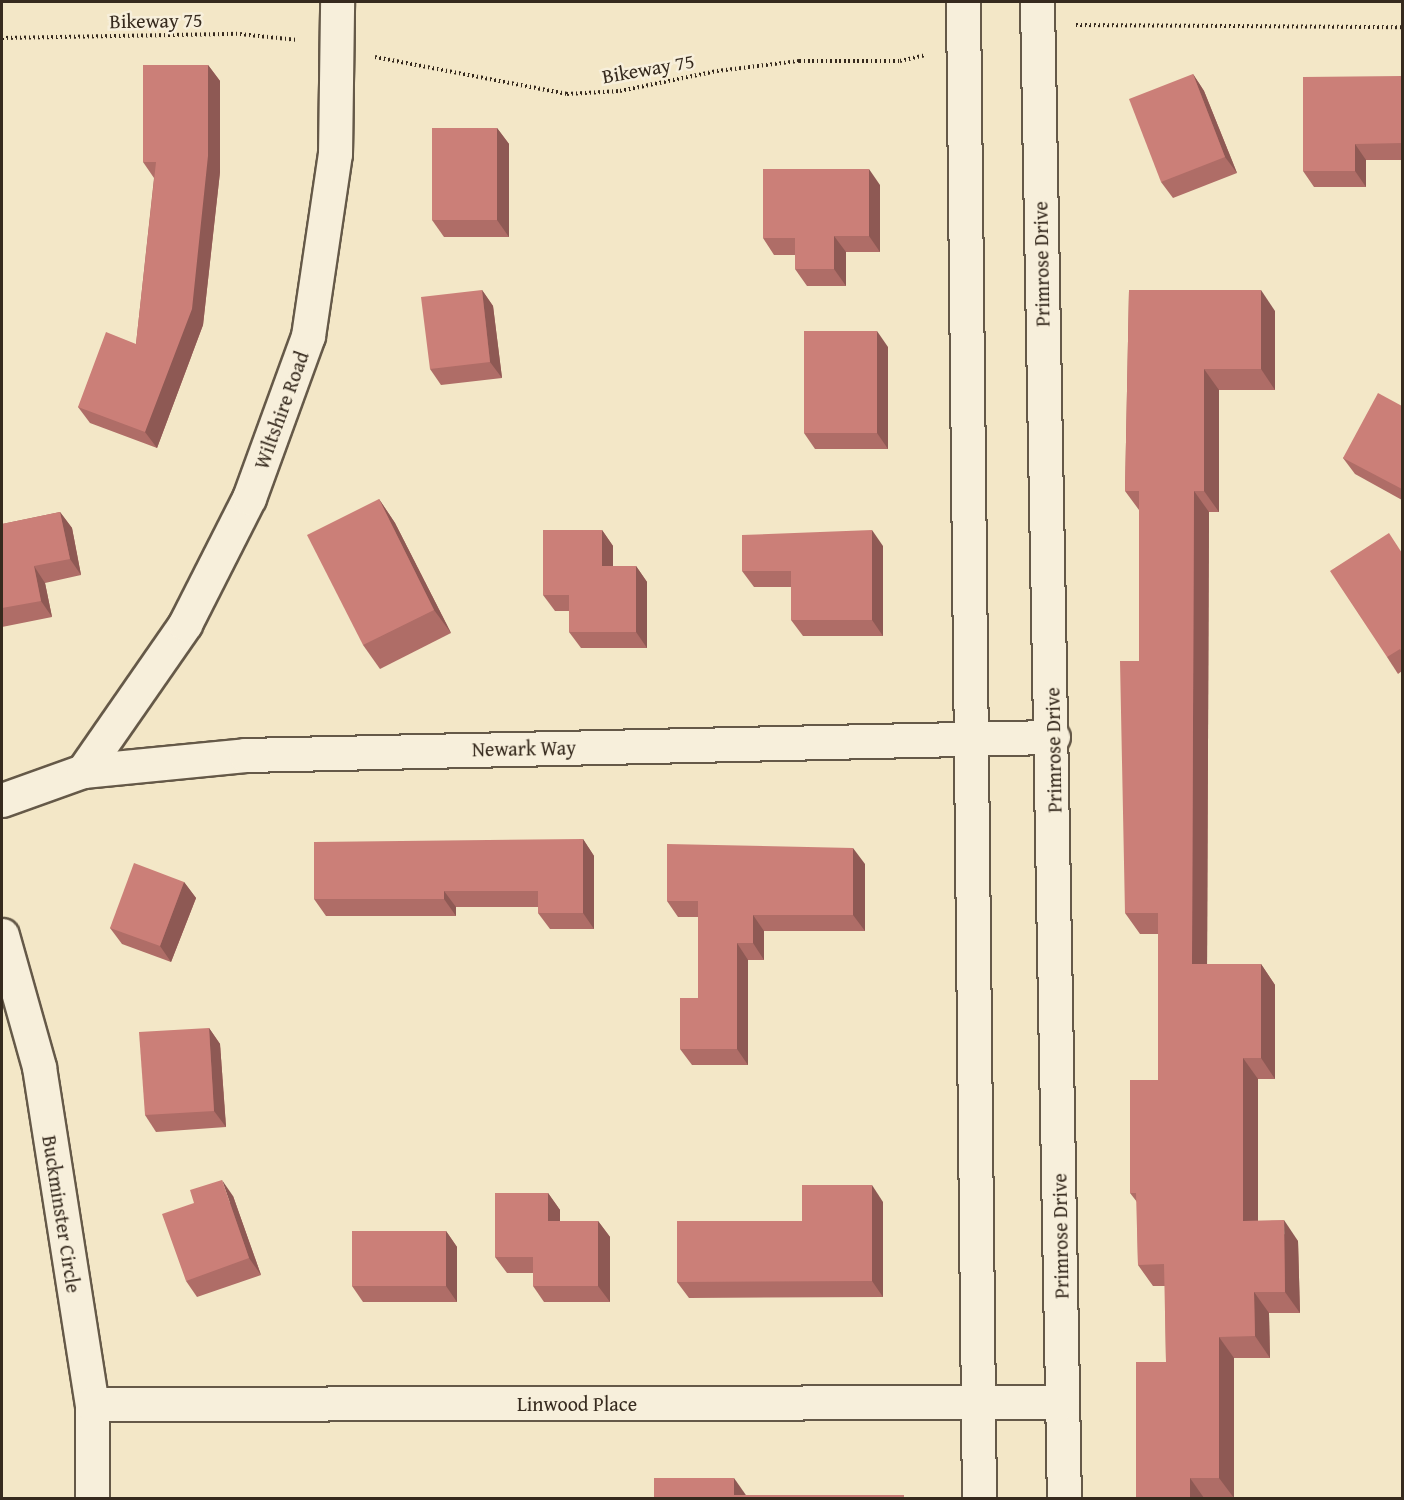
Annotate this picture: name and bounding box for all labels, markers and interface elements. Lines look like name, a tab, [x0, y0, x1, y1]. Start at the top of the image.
street label: Bikeway 75	[109, 7, 203, 33]
street label: Bikeway 75	[600, 48, 696, 88]
street label: Primrose Drive	[1028, 201, 1054, 327]
street label: Wiltshire Road	[249, 348, 313, 472]
street label: Primrose Drive	[1040, 687, 1066, 813]
street label: Newark Way	[472, 735, 576, 761]
street label: Buckminster Circle	[38, 1134, 86, 1294]
street label: Primrose Drive	[1047, 1173, 1073, 1299]
street label: Linwood Place	[517, 1391, 637, 1415]

